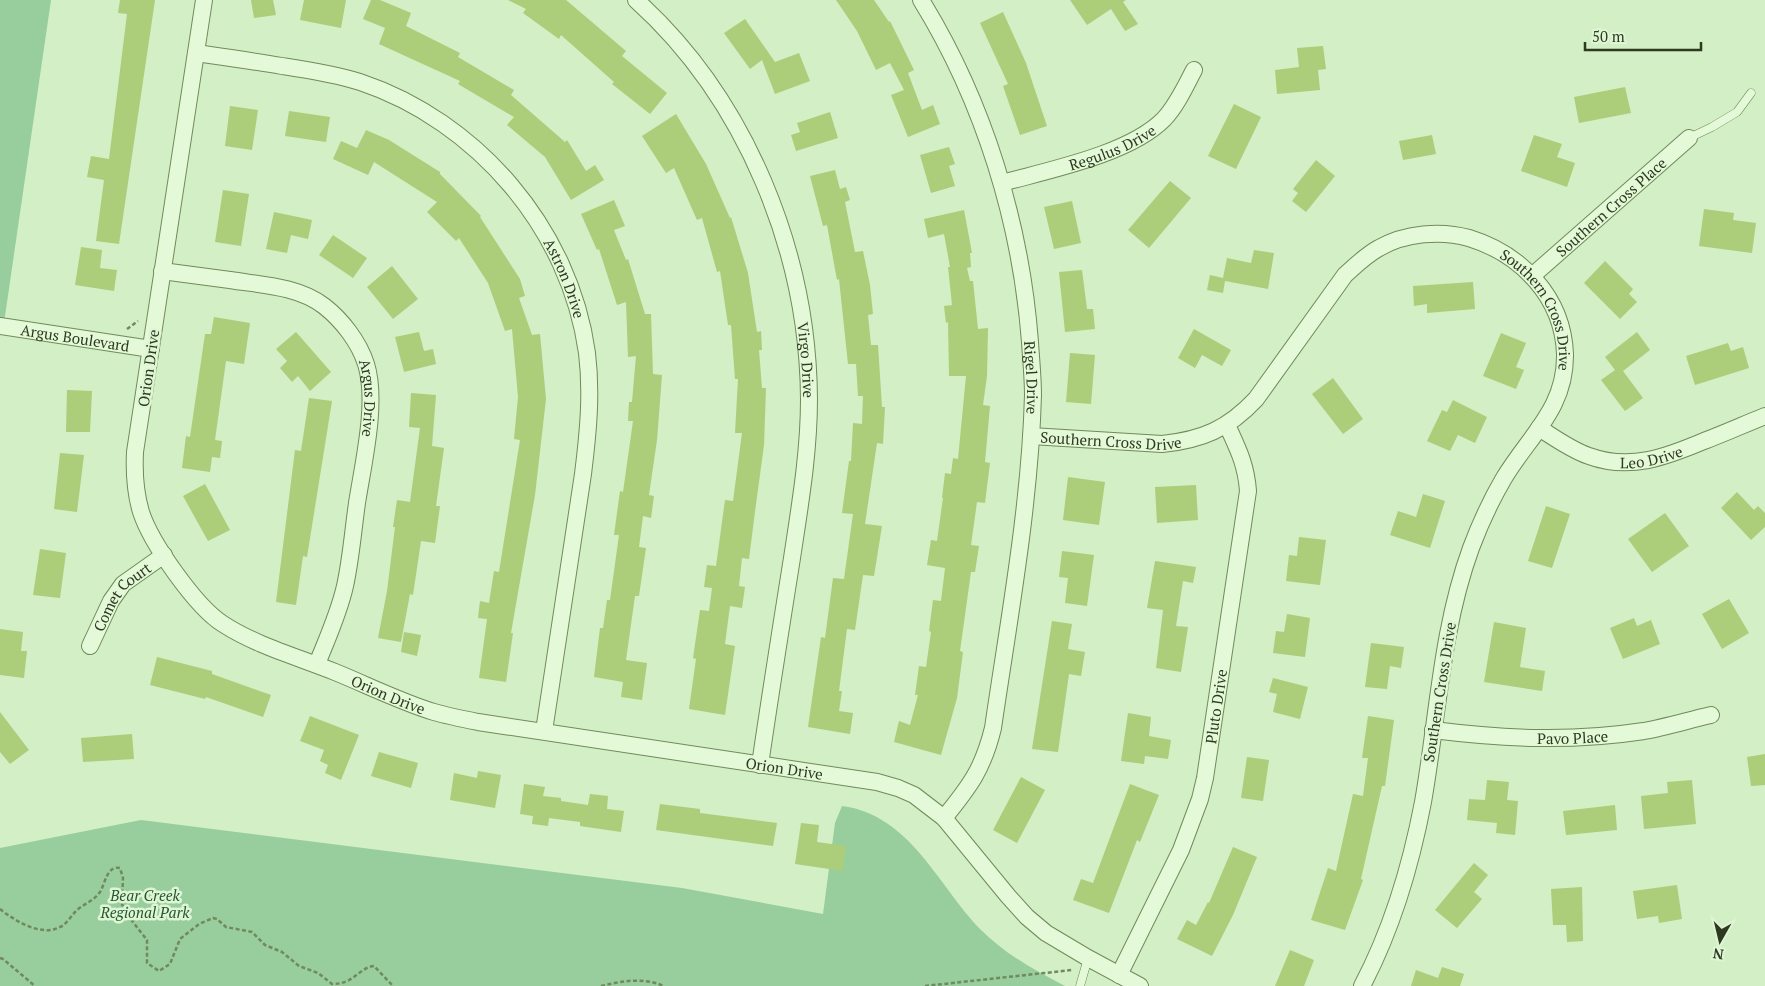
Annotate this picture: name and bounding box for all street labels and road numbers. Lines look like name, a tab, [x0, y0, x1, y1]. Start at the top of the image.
street label: Regulus Drive	[1067, 120, 1160, 175]
street label: Southern Cross Place	[1551, 153, 1670, 261]
street label: Astron Drive	[540, 235, 590, 320]
street label: Southern Cross Drive	[1497, 244, 1575, 372]
street label: Argus Boulevard	[19, 319, 131, 356]
street label: Virgo Drive	[793, 321, 819, 398]
street label: Orion Drive	[133, 328, 163, 408]
street label: Rigel Drive	[1020, 340, 1043, 415]
street label: Argus Drive	[355, 356, 381, 438]
street label: Southern Cross Drive	[1040, 427, 1183, 454]
street label: Leo Drive	[1620, 441, 1685, 472]
street label: Comet Court	[88, 557, 155, 634]
street label: Southern Cross Drive	[1418, 621, 1460, 763]
street label: Pluto Drive	[1200, 668, 1231, 745]
street label: Orion Drive	[348, 670, 428, 718]
street label: Pavo Place	[1537, 725, 1609, 748]
street label: Orion Drive	[744, 752, 824, 784]

